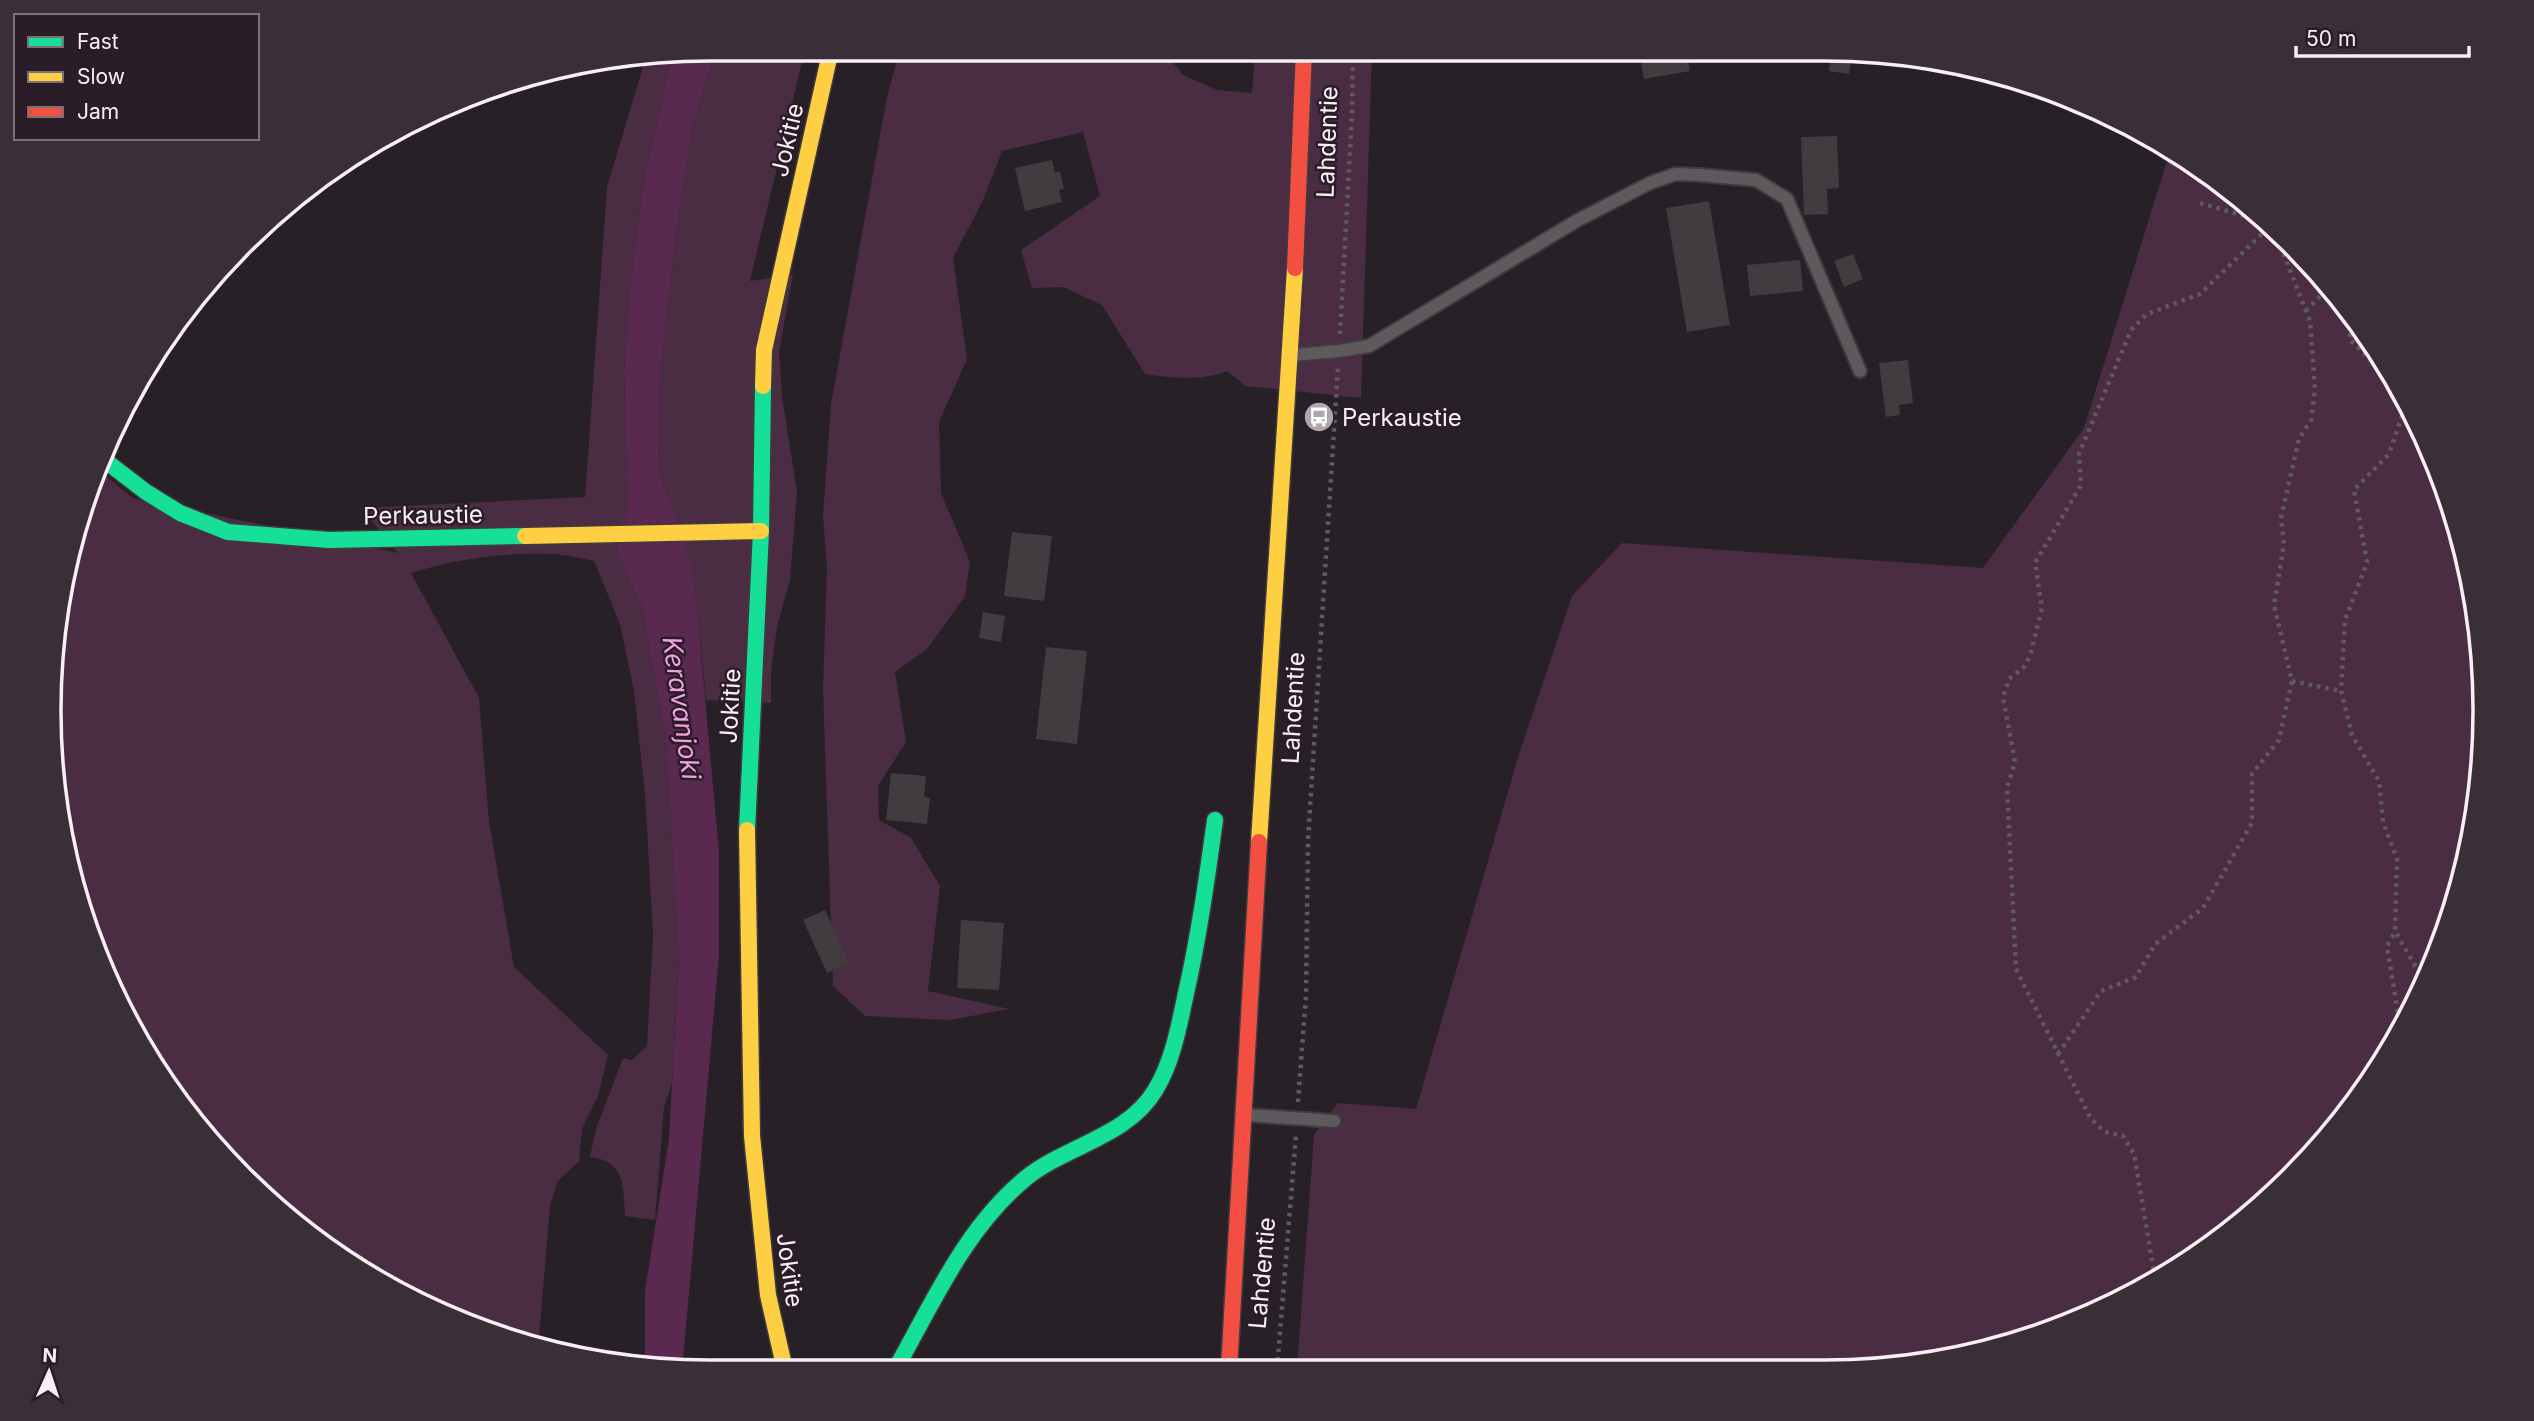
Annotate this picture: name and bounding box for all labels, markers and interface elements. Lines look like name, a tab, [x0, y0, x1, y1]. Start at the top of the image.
legend	[14, 14, 259, 140]
scale bar	[2296, 14, 2469, 58]
text: 50 m	[2306, 26, 2356, 51]
text: Fast	[77, 29, 119, 54]
text: Slow	[77, 64, 125, 89]
street label: Lahdentie	[1311, 86, 1343, 198]
text: Jam	[77, 99, 119, 124]
street label: Jokitie	[764, 100, 810, 180]
bus stop icon: Perkaustie	[1302, 400, 1336, 434]
place label: Perkaustie	[1342, 403, 1462, 432]
street label: Perkaustie	[363, 499, 483, 531]
water label: Keravanjoki	[657, 634, 707, 782]
street label: Lahdentie	[1276, 651, 1310, 765]
street label: Jokitie	[714, 668, 746, 744]
street label: Lahdentie	[1243, 1216, 1281, 1330]
street label: Jokitie	[770, 1231, 810, 1309]
north arrow	[14, 1337, 84, 1407]
text: N	[42, 1344, 58, 1367]

